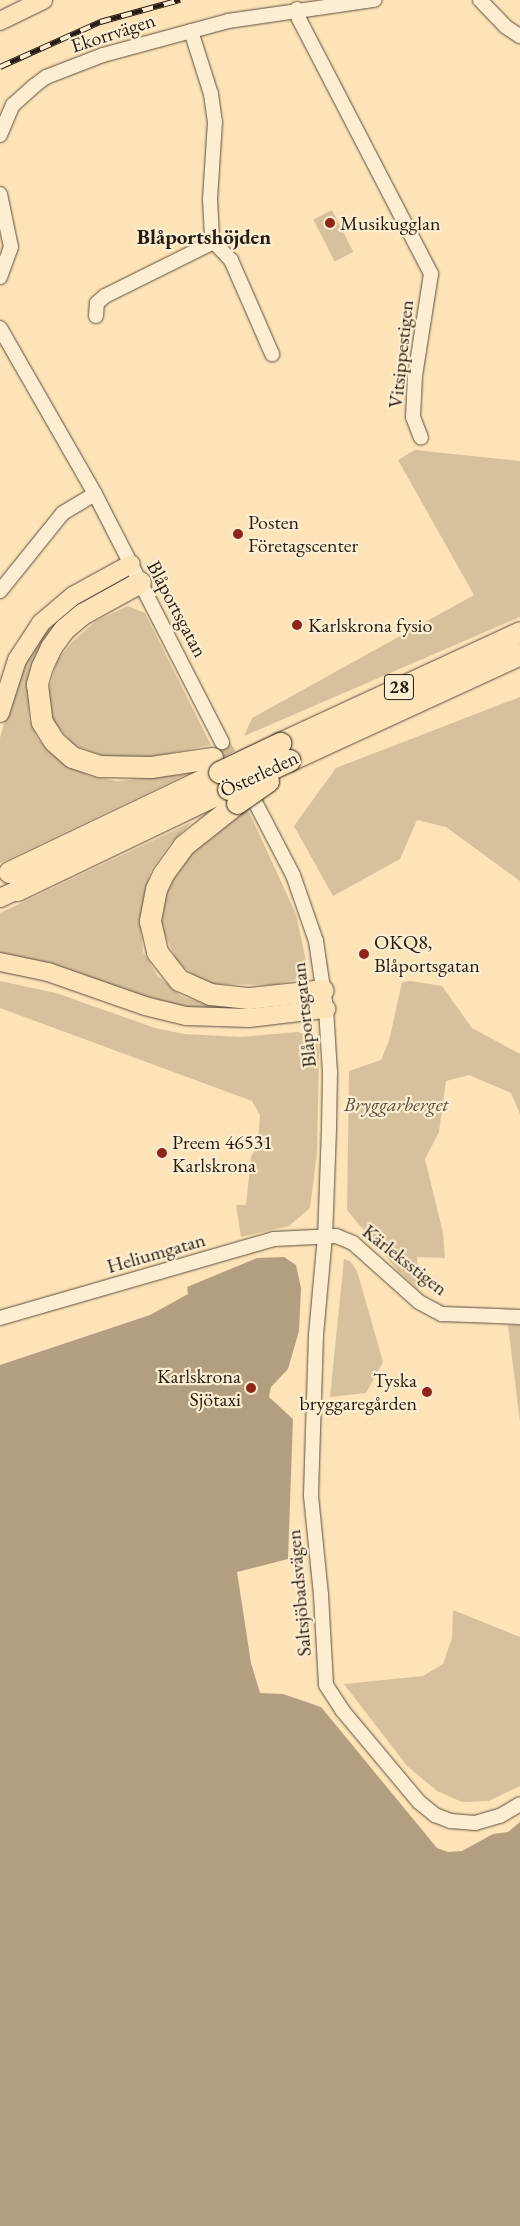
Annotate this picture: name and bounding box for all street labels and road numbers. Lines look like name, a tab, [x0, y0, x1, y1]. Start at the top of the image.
street label: Ekorrvägen	[68, 8, 158, 58]
street label: Vitsippestigen	[383, 299, 419, 409]
street label: Blåportsgatan	[142, 557, 212, 661]
road number: 28	[383, 670, 415, 704]
street label: Österleden	[216, 746, 302, 802]
street label: Blåportsgatan	[287, 961, 321, 1069]
street label: Kärleksstigen	[358, 1219, 452, 1301]
street label: Heliumgatan	[104, 1228, 208, 1278]
street label: Saltsjöbadsvägen	[282, 1529, 316, 1657]

